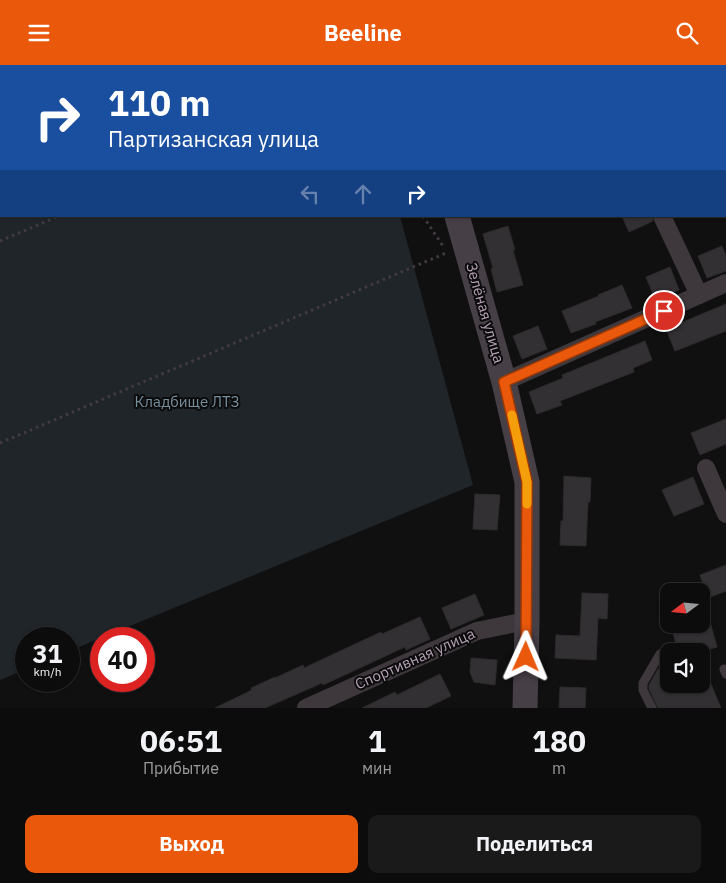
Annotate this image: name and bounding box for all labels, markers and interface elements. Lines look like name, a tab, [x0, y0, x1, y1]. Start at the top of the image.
text: Beeline	[324, 18, 402, 47]
icon: menu	[25, 19, 53, 47]
icon: search	[673, 19, 701, 47]
text: 110 m	[108, 80, 211, 126]
icon: right	[25, 85, 90, 150]
text: Партизанская улица	[108, 124, 319, 153]
icon: left	[296, 180, 324, 208]
icon: ahead	[349, 180, 377, 208]
icon: right	[402, 180, 430, 208]
street label: Зелёная улица	[462, 260, 509, 365]
pin	[643, 290, 685, 332]
icon: arrive	[650, 297, 678, 325]
park label: Кладбище ЛТЗ	[135, 392, 239, 411]
north arrow	[660, 583, 710, 633]
map controls	[660, 583, 710, 693]
street label: Спортивная улица	[352, 624, 478, 693]
speed limit sign: 40	[90, 627, 155, 692]
position arrow	[499, 630, 551, 682]
text: 31	[32, 637, 63, 670]
button: sound	[660, 643, 710, 693]
text: km/h	[33, 664, 62, 679]
text: 06:51	[140, 721, 222, 760]
text: 1	[368, 721, 386, 760]
text: 180	[532, 721, 586, 760]
text: Прибытие	[143, 758, 219, 778]
text: мин	[362, 758, 392, 778]
text: m	[552, 758, 566, 778]
button: Выход	[25, 815, 358, 873]
button: Поделиться	[368, 815, 701, 873]

